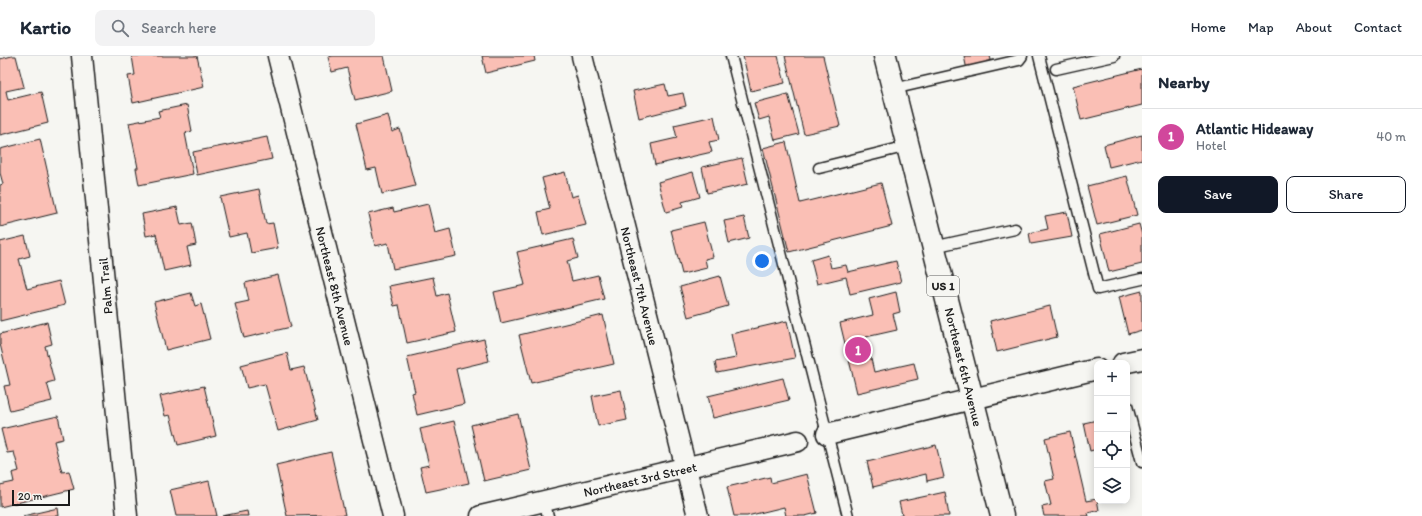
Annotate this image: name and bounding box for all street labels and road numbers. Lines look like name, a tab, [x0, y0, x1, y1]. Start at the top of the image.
street label: Northeast 8th Avenue	[312, 225, 357, 347]
street label: Northeast 7th Avenue	[618, 225, 661, 347]
street label: Palm Trail	[96, 257, 115, 315]
road number: US 1	[927, 276, 959, 296]
street label: Northeast 6th Avenue	[942, 306, 986, 428]
street label: Northeast 3rd Street	[582, 459, 698, 500]

